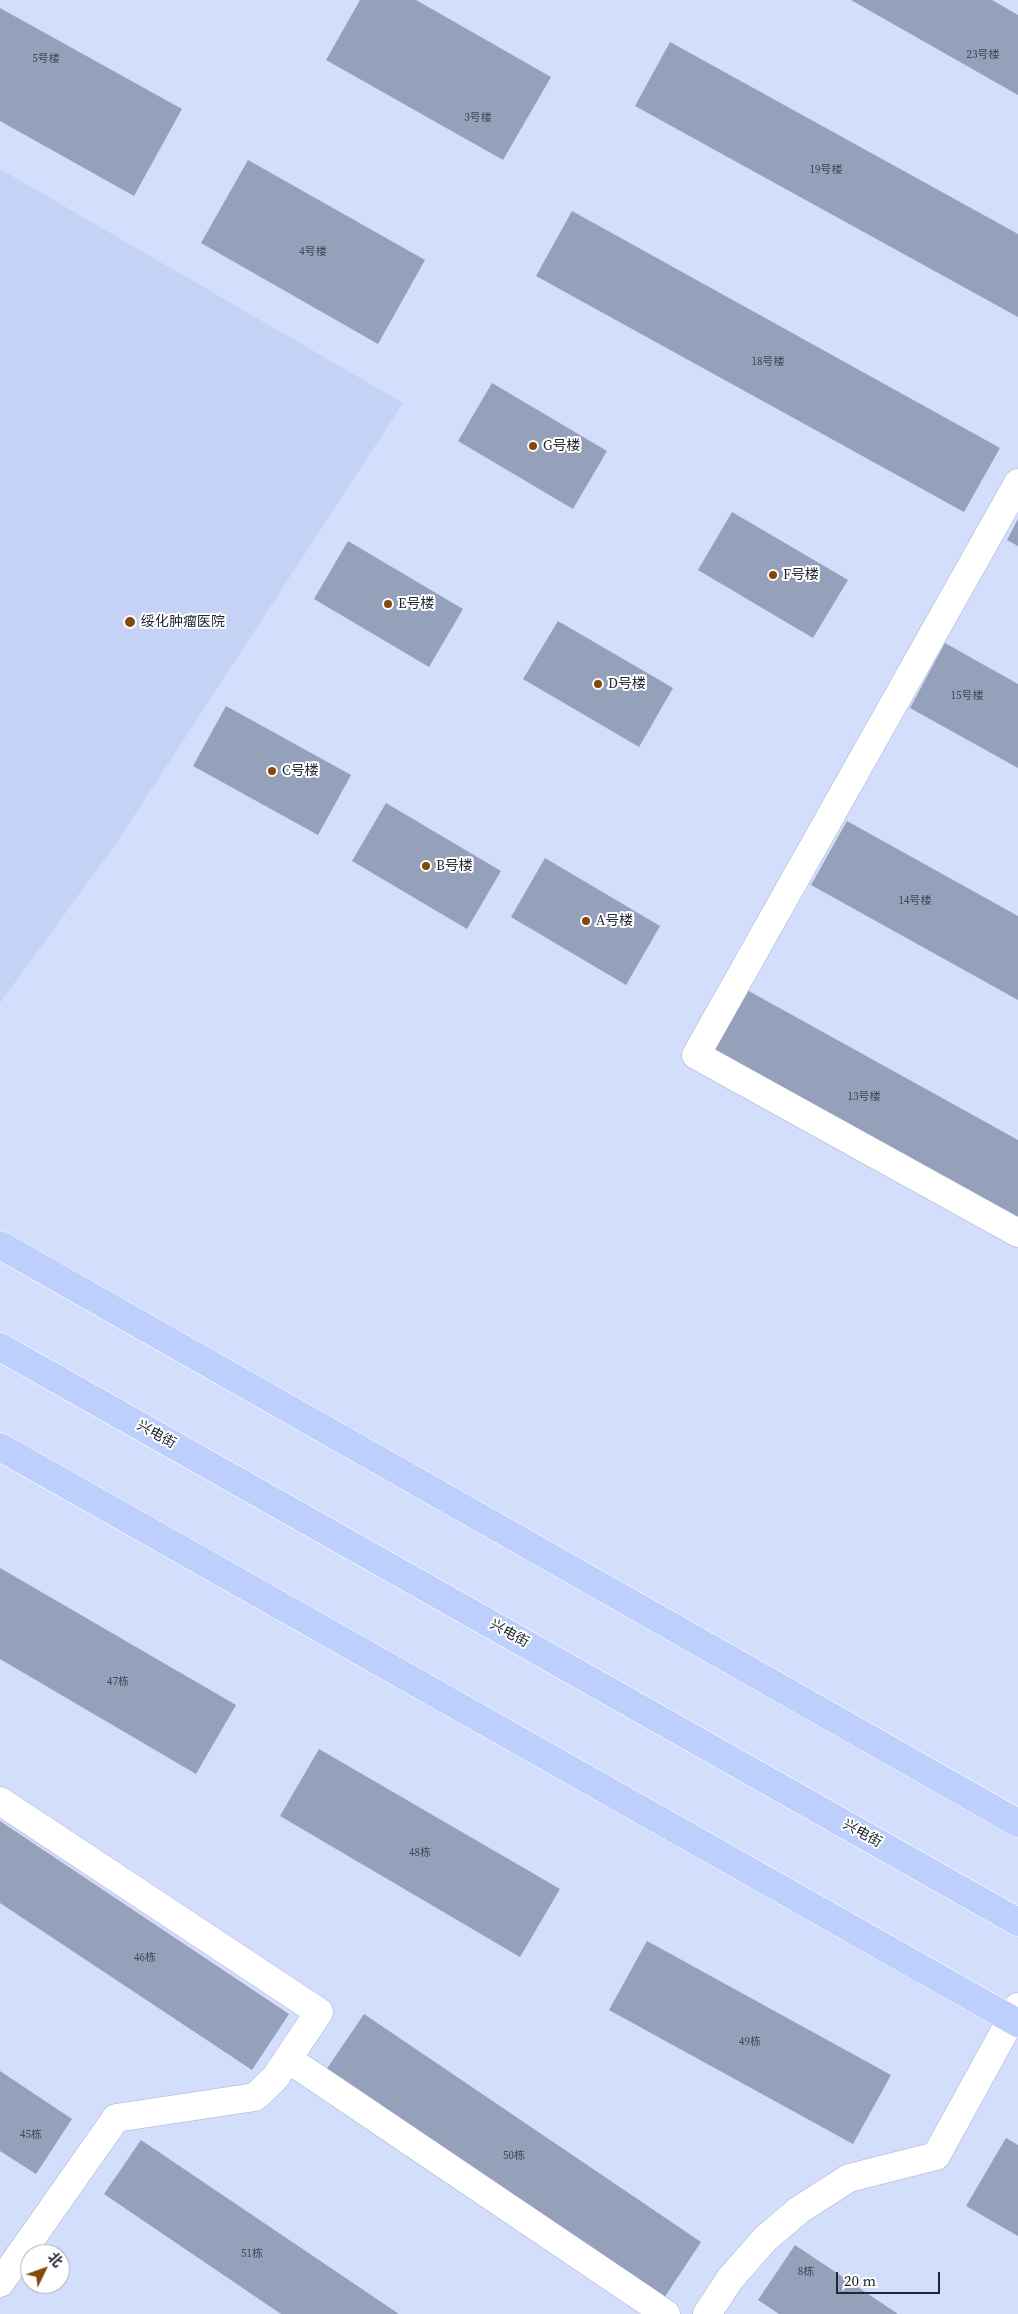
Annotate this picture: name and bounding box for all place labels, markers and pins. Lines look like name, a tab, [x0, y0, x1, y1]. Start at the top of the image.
place label: G号楼	[543, 438, 581, 454]
marker: G号楼	[527, 440, 539, 452]
place label: F号楼	[783, 567, 819, 583]
marker: F号楼	[767, 569, 779, 581]
place label: E号楼	[398, 596, 434, 612]
marker: E号楼	[382, 598, 394, 610]
place label: 绥化肿瘤医院	[141, 614, 225, 630]
marker: 绥化肿瘤医院	[123, 615, 137, 629]
place label: D号楼	[608, 676, 646, 692]
marker: D号楼	[592, 678, 604, 690]
place label: C号楼	[282, 763, 319, 779]
marker: C号楼	[266, 765, 278, 777]
place label: B号楼	[436, 858, 473, 874]
marker: B号楼	[420, 860, 432, 872]
place label: A号楼	[596, 913, 633, 929]
marker: A号楼	[580, 915, 592, 927]

